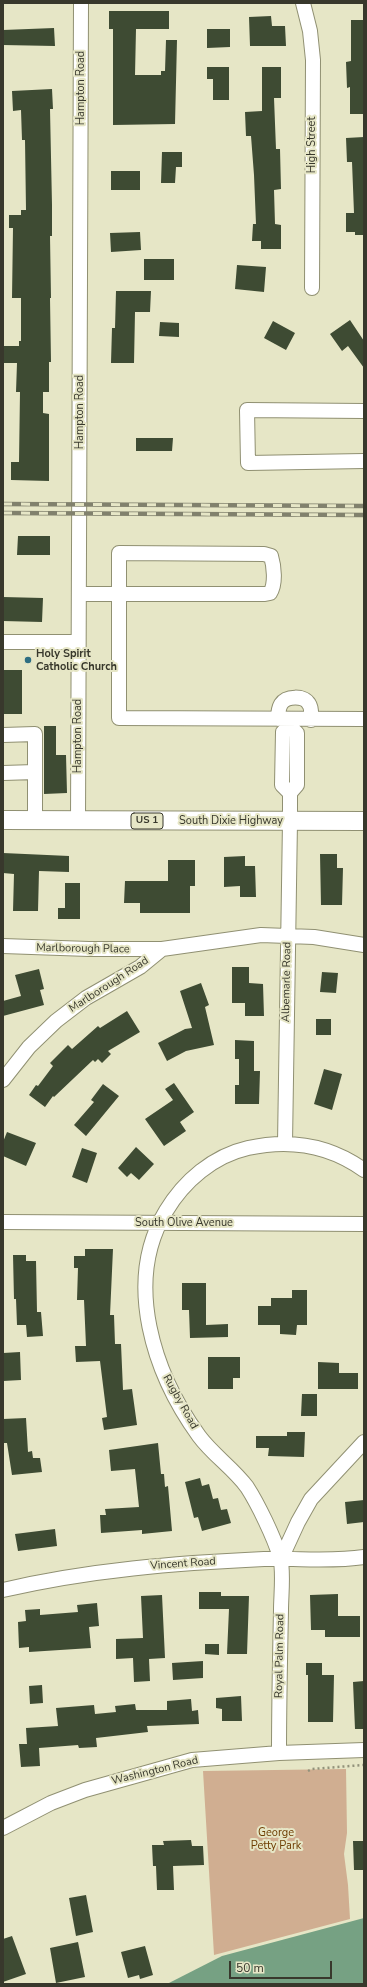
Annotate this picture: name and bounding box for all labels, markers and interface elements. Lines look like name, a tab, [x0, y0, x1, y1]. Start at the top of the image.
street label: Hampton Road	[74, 51, 88, 125]
street label: High Street	[305, 117, 319, 173]
street label: Hampton Road	[73, 375, 87, 449]
place label: Holy Spirit Catholic Church	[36, 647, 117, 673]
marker: Holy Spirit Catholic Church	[23, 655, 33, 665]
street label: Hampton Road	[71, 699, 85, 773]
road number: US 1	[131, 813, 163, 829]
street label: South Dixie Highway	[179, 814, 283, 828]
street label: Marlborough Place	[36, 942, 130, 956]
street label: Albemarle Road	[280, 942, 294, 1022]
street label: Marlborough Road	[67, 954, 151, 1016]
street label: South Olive Avenue	[135, 1216, 233, 1230]
street label: Rugby Road	[160, 1372, 200, 1432]
street label: Vincent Road	[150, 1555, 216, 1573]
street label: Royal Palm Road	[273, 1614, 287, 1698]
street label: Washington Road	[110, 1754, 200, 1788]
park label: George Petty Park	[251, 1826, 301, 1852]
scale bar	[231, 1953, 334, 1979]
text: 50 m	[236, 1960, 264, 1976]

